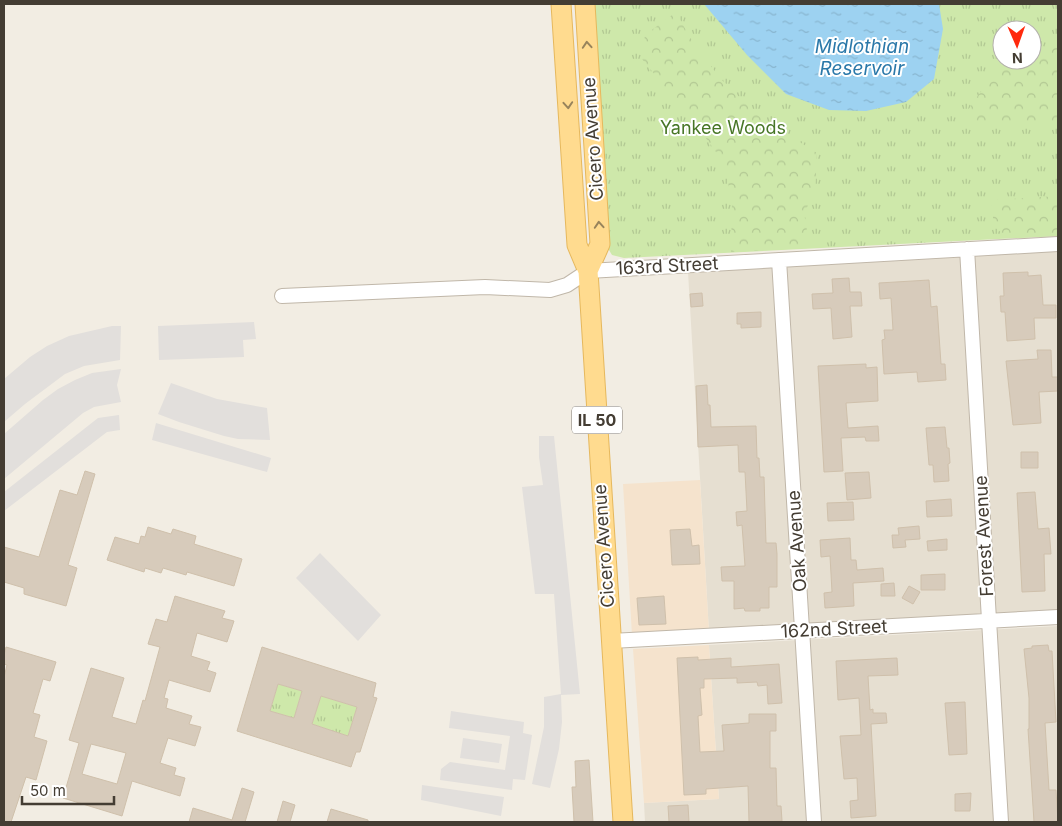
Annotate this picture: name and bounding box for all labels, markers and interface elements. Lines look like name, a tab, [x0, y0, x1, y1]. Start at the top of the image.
north arrow	[992, 20, 1042, 70]
water label: Midlothian Reservoir	[815, 35, 909, 80]
one-way arrow	[582, 41, 593, 49]
text: N	[1012, 50, 1023, 67]
street label: Cicero Avenue	[578, 77, 607, 202]
one-way arrow	[562, 101, 573, 109]
park label: Yankee Woods	[660, 117, 786, 138]
one-way arrow	[594, 220, 605, 228]
street label: 163rd Street	[615, 252, 719, 279]
road number: IL 50	[572, 406, 622, 434]
street label: Forest Avenue	[970, 475, 997, 597]
street label: Cicero Avenue	[589, 484, 618, 609]
street label: Oak Avenue	[782, 489, 811, 593]
street label: 162nd Street	[780, 615, 888, 642]
scale bar	[22, 774, 115, 806]
text: 50 m	[30, 781, 66, 800]

